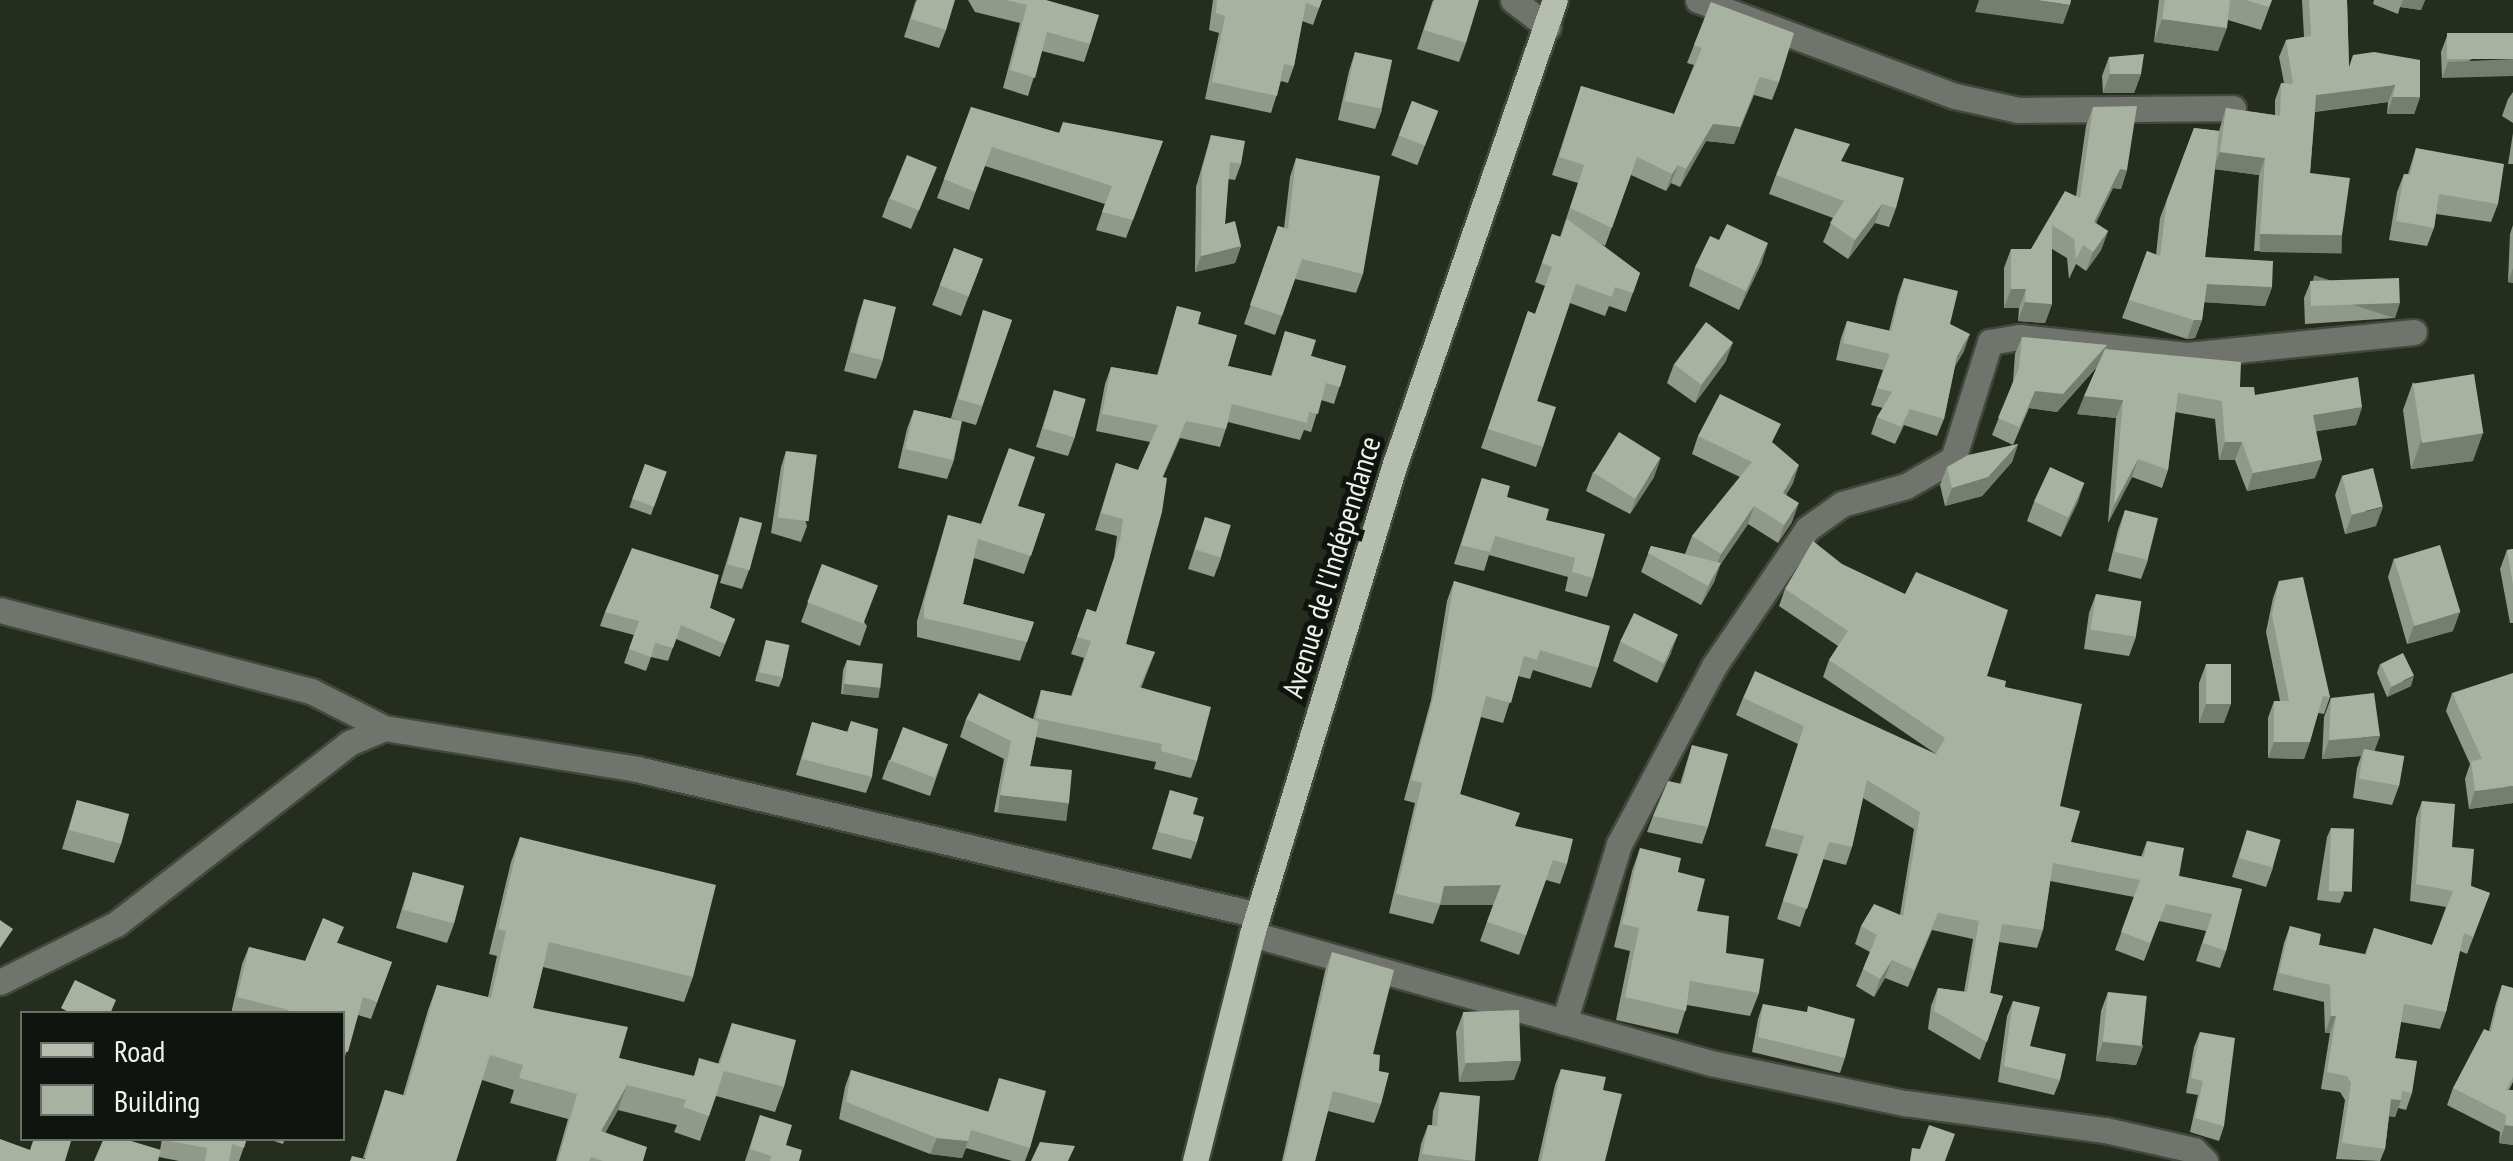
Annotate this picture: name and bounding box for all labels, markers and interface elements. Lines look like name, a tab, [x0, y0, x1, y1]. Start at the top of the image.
street label: Avenue de l'Indépendance	[1274, 432, 1388, 702]
legend	[20, 1011, 345, 1141]
text: Road	[114, 1031, 165, 1070]
text: Building	[114, 1081, 200, 1120]

